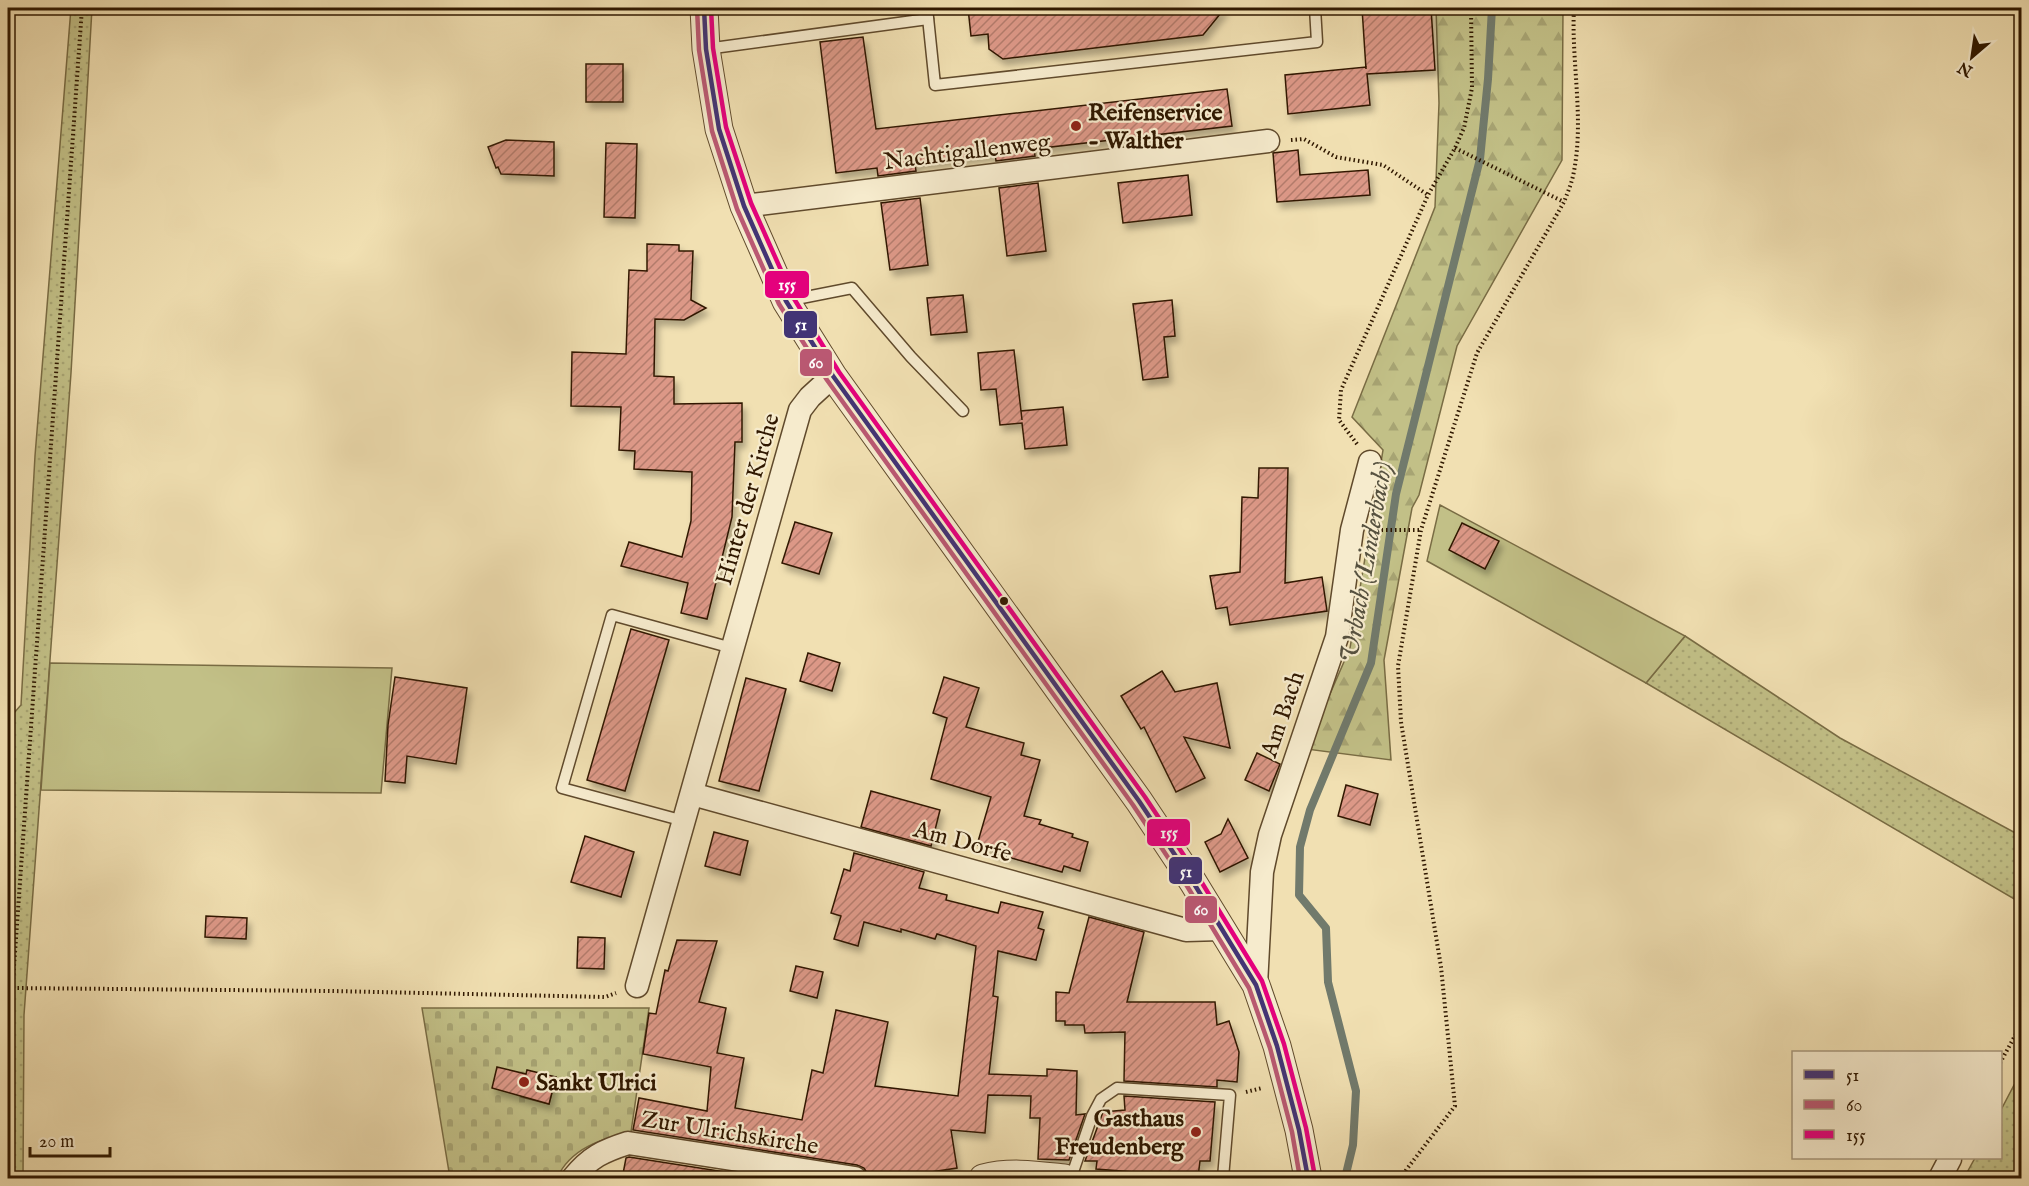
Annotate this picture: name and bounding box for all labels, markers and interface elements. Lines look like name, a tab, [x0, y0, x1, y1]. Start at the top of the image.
north arrow	[1942, 27, 2002, 87]
text: N	[1955, 56, 1977, 81]
place label: Reifenservice - Walther	[1088, 98, 1223, 157]
marker: Reifenservice - Walther	[1069, 119, 1083, 133]
street label: Nachtigallenweg	[882, 127, 1053, 178]
line badge: 155	[764, 270, 810, 299]
text: 155	[778, 276, 796, 296]
line badge: 51	[783, 310, 818, 339]
text: 51	[795, 316, 807, 336]
line badge: 60	[799, 348, 833, 377]
text: 60	[809, 354, 823, 374]
street label: Hinter der Kirche	[709, 410, 788, 589]
water label: Urbach (Linderbach)	[1333, 459, 1400, 666]
unlabelled marker	[998, 595, 1010, 607]
street label: Am Bach	[1254, 667, 1313, 763]
street label: Am Dorfe	[909, 814, 1015, 870]
line badge: 155	[1146, 818, 1191, 847]
text: 155	[1160, 824, 1178, 844]
line badge: 51	[1168, 856, 1203, 885]
text: 51	[1180, 863, 1192, 883]
line badge: 60	[1184, 895, 1218, 924]
text: 60	[1194, 901, 1208, 921]
legend	[1792, 1051, 2002, 1159]
text: 51	[1846, 1065, 1859, 1088]
place label: Sankt Ulrici	[536, 1068, 657, 1099]
marker: Sankt Ulrici	[517, 1075, 531, 1089]
text: 60	[1846, 1095, 1862, 1118]
street label: Zur Ulrichskirche	[639, 1104, 821, 1163]
place label: Gasthaus Freudenberg	[1055, 1104, 1185, 1163]
scale bar	[30, 1120, 110, 1158]
marker: Gasthaus Freudenberg	[1189, 1125, 1203, 1139]
text: 155	[1846, 1125, 1866, 1148]
text: 20 m	[39, 1131, 74, 1154]

